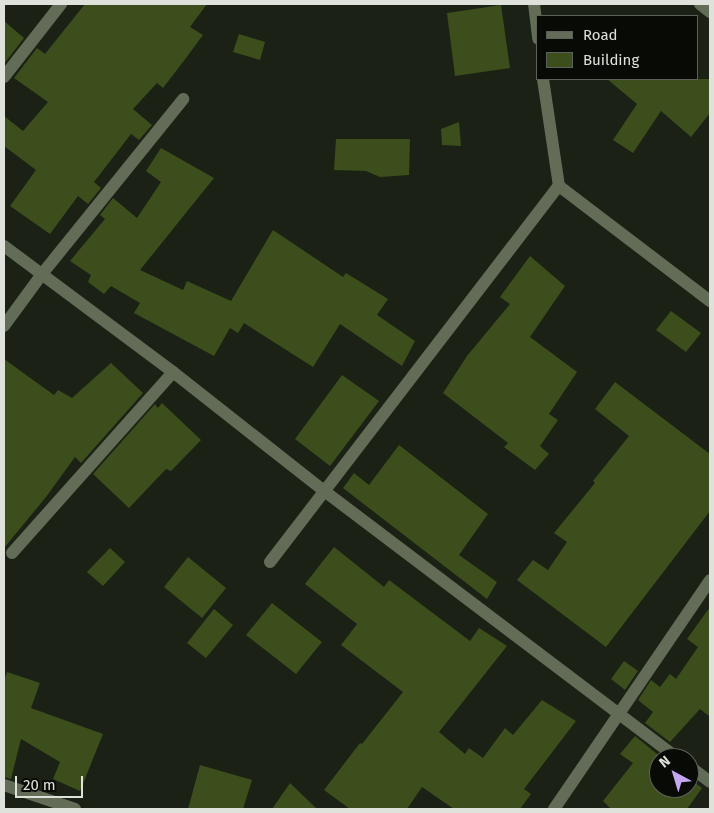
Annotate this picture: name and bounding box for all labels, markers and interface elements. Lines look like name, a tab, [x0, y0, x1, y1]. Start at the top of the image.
legend	[536, 15, 699, 80]
text: Road	[583, 26, 618, 44]
text: Building	[583, 51, 639, 69]
north arrow	[649, 748, 699, 798]
text: N	[656, 752, 674, 771]
scale bar	[18, 766, 85, 798]
text: 20 m	[23, 776, 56, 794]

